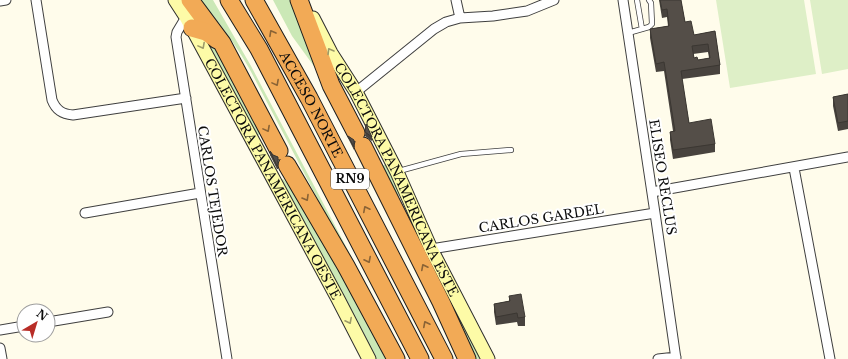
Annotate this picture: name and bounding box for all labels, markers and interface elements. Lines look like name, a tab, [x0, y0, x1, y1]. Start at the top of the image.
one-way arrow	[269, 29, 276, 37]
one-way arrow	[197, 42, 204, 49]
street label: ACCESO NORTE	[275, 47, 346, 160]
one-way arrow	[328, 48, 335, 55]
street label: COLECTORA PANAMERICANA OESTE	[201, 55, 345, 303]
street label: COLECTORA PANAMERICANA ESTE	[330, 59, 462, 299]
one-way arrow	[271, 79, 279, 86]
street label: ELISEO RECLUS	[645, 118, 680, 236]
street label: CARLOS TEJEDOR	[194, 124, 231, 259]
one-way arrow	[263, 125, 270, 133]
road number: RN9	[331, 169, 369, 189]
one-way arrow	[302, 194, 309, 201]
street label: CARLOS GARDEL	[477, 200, 605, 237]
one-way arrow	[363, 206, 371, 213]
one-way arrow	[363, 256, 371, 263]
one-way arrow	[421, 264, 429, 271]
north arrow	[16, 303, 56, 343]
text: N	[34, 306, 51, 324]
one-way arrow	[344, 316, 352, 324]
one-way arrow	[423, 321, 431, 329]

